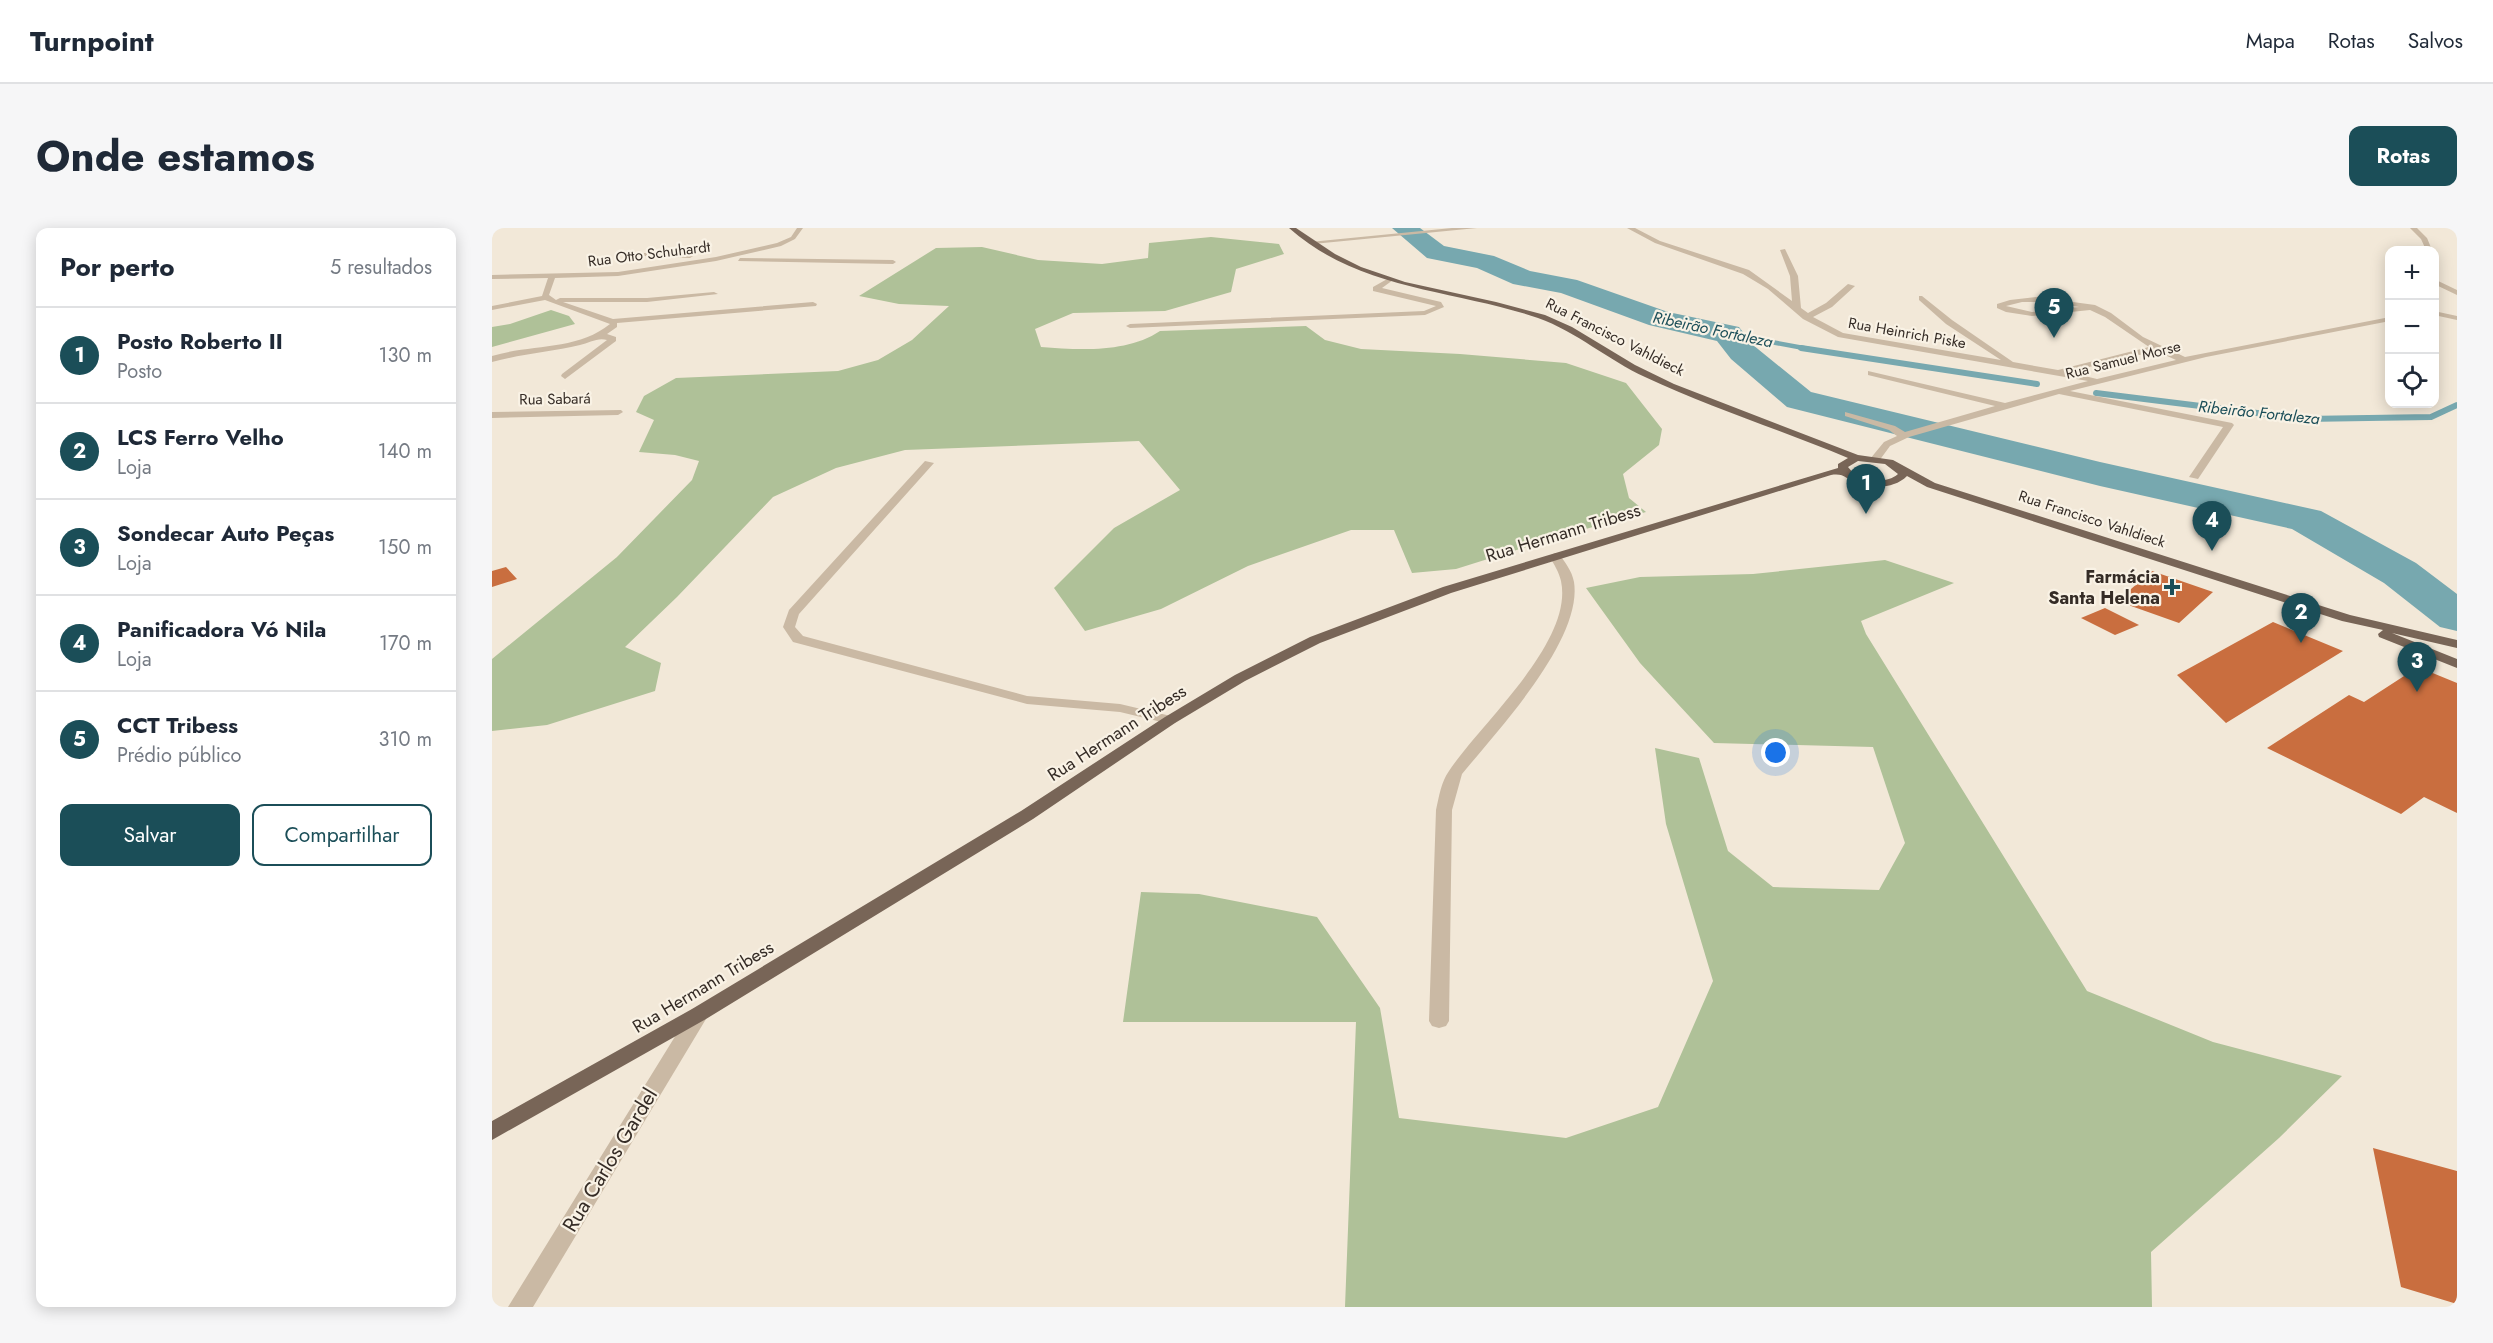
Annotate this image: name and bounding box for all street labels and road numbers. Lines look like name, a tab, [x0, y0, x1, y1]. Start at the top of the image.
street label: Rua Otto Schuhardt	[586, 236, 712, 272]
street label: Rua Francisco Vahldieck	[1542, 292, 1689, 382]
street label: Rua Heinrich Piske	[1846, 312, 1968, 354]
street label: Rua Samuel Morse	[2063, 335, 2183, 385]
street label: Rua Sabará	[519, 387, 591, 411]
street label: Rua Francisco Vahldieck	[2016, 485, 2169, 553]
street label: Rua Hermann Tribess	[1482, 497, 1644, 569]
street label: Rua Hermann Tribess	[1043, 678, 1191, 788]
street label: Rua Hermann Tribess	[627, 934, 779, 1040]
street label: Rua Carlos Gardel	[555, 1082, 665, 1238]

